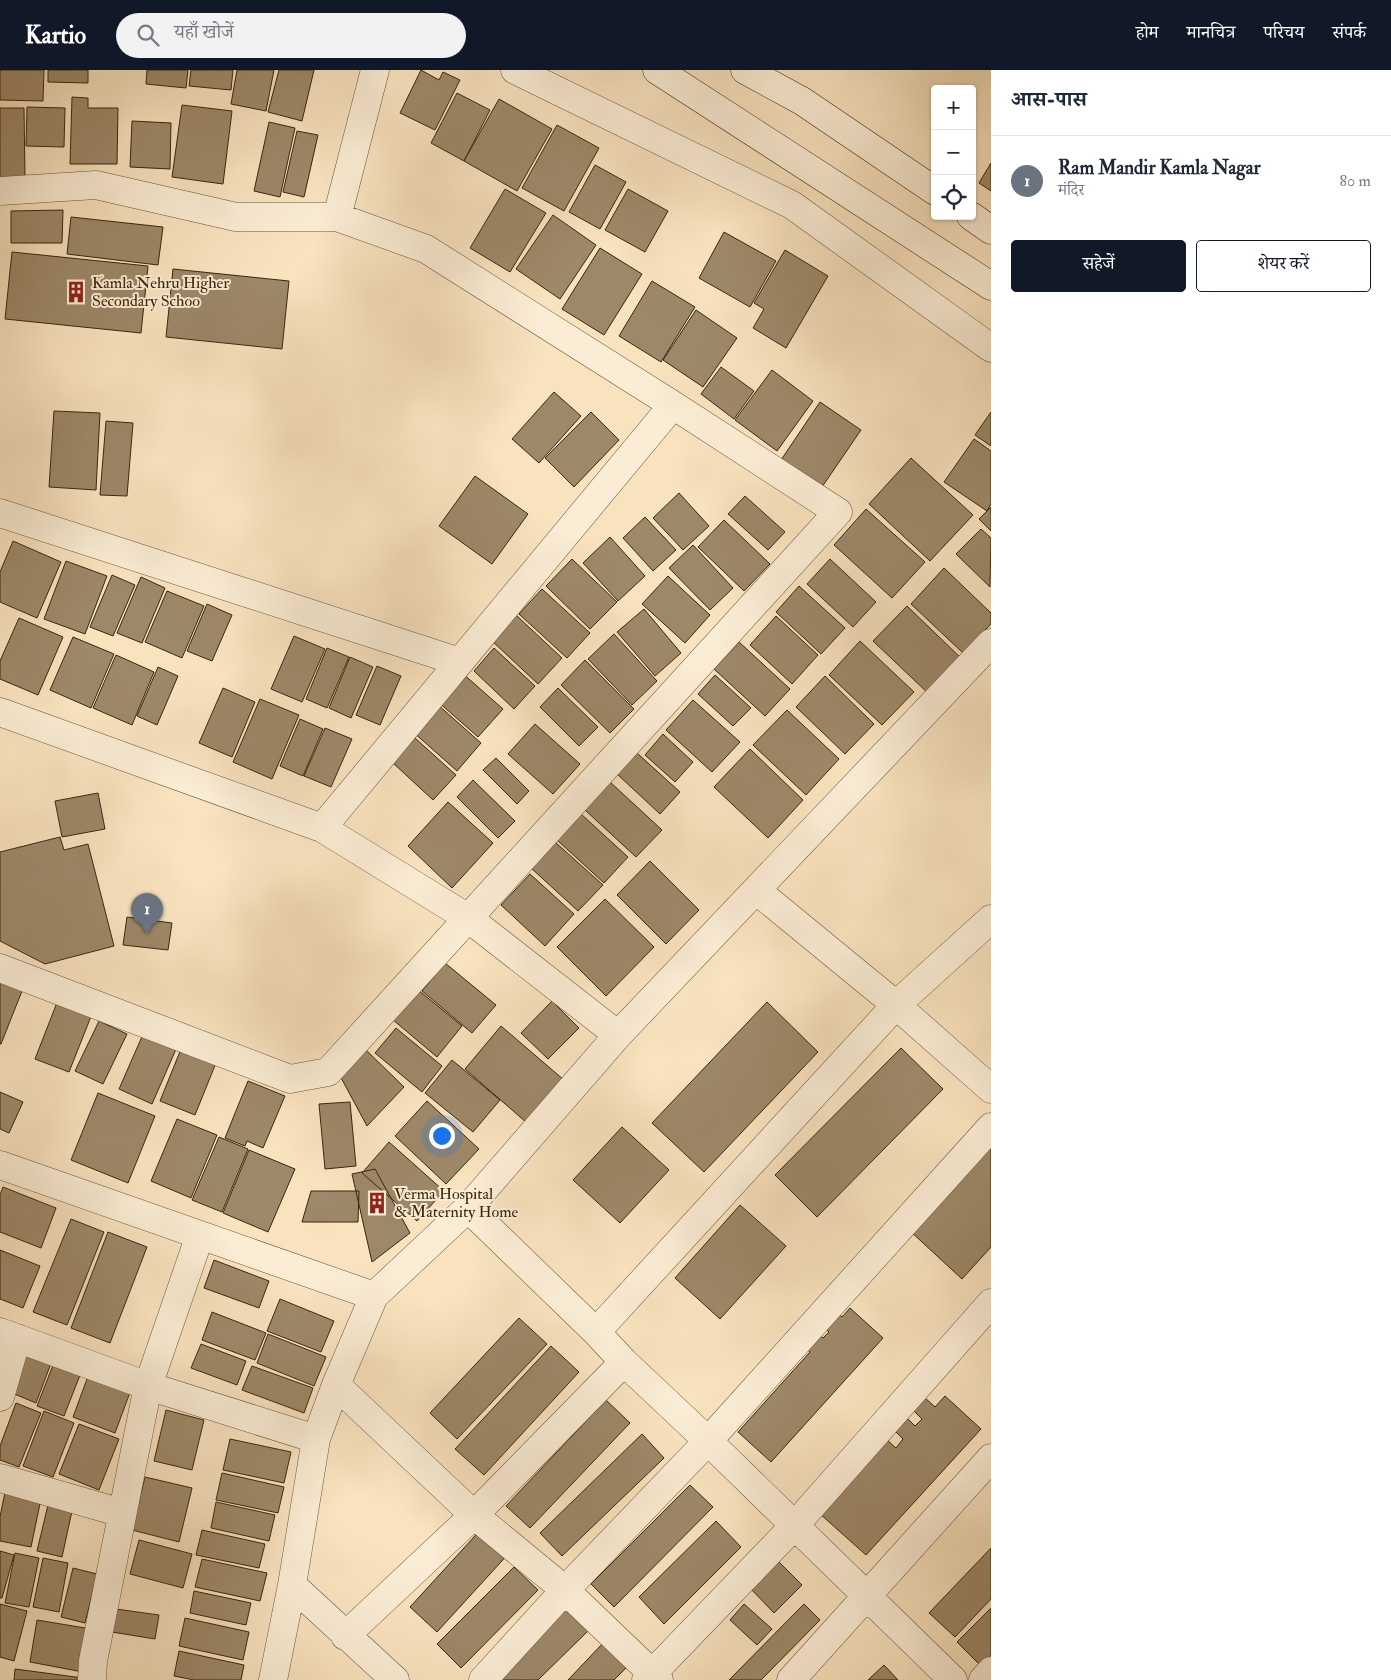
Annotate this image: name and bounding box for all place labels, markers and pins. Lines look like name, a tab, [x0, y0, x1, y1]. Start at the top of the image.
place label: Kamla Nehru Higher Secondary Schoo	[92, 273, 229, 311]
building icon: Kamla Nehru Higher Secondary Schoo	[63, 279, 89, 305]
pin: 1	[131, 893, 163, 934]
place label: Verma Hospital & Maternity Home	[394, 1184, 519, 1222]
building icon: Verma Hospital & Maternity Home	[364, 1190, 390, 1216]

